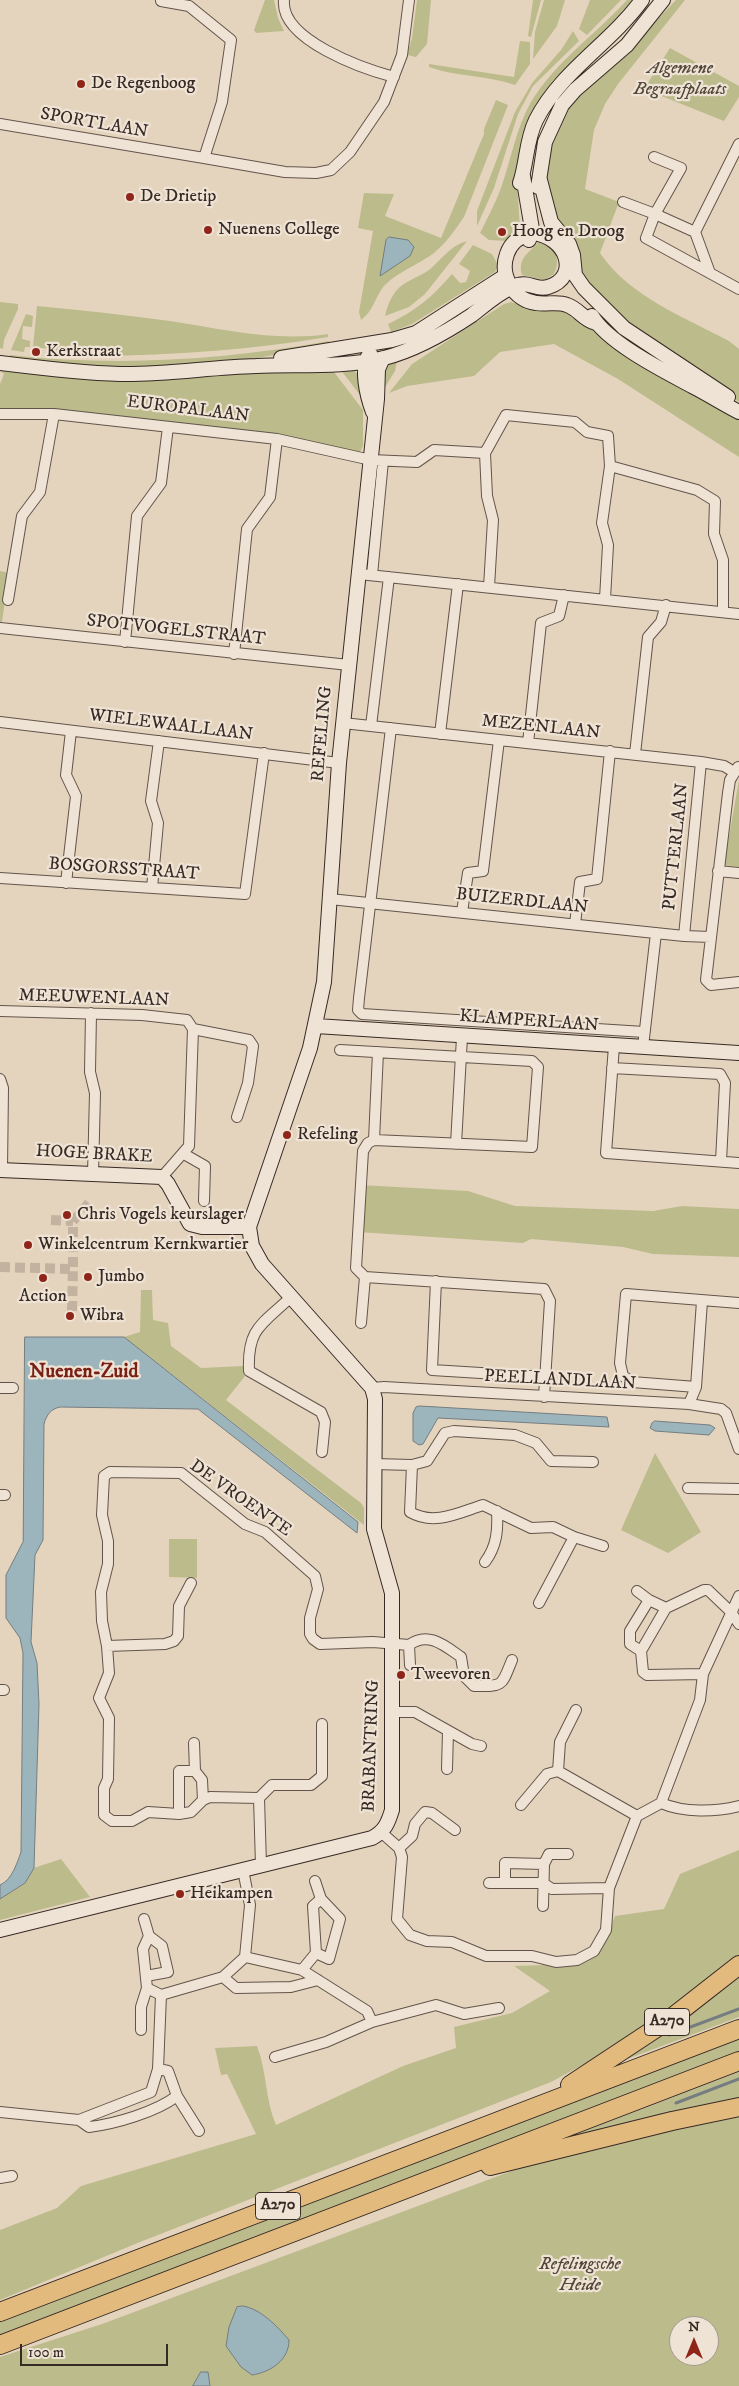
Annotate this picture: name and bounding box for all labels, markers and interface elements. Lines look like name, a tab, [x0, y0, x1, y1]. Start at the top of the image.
park label: Algemene Begraafplaats	[634, 58, 726, 100]
place label: De Regenboog	[91, 73, 195, 95]
marker: De Regenboog	[75, 78, 87, 90]
street label: SPORTLAAN	[38, 104, 150, 144]
place label: De Drietip	[140, 186, 216, 208]
marker: De Drietip	[124, 191, 136, 203]
place label: Nuenens College	[218, 219, 340, 241]
place label: Hoog en Droog	[512, 221, 624, 243]
marker: Nuenens College	[202, 224, 214, 236]
marker: Hoog en Droog	[496, 226, 508, 238]
place label: Kerkstraat	[46, 341, 121, 363]
marker: Kerkstraat	[30, 346, 42, 358]
street label: EUROPALAAN	[125, 392, 251, 428]
street label: SPOTVOGELSTRAAT	[85, 611, 267, 651]
street label: REFELING	[308, 685, 338, 783]
street label: WIELEWAALLAAN	[88, 705, 254, 747]
street label: MEZENLAAN	[481, 711, 601, 745]
street label: PUTTERLAAN	[660, 782, 694, 912]
street label: BOSGORSSTRAAT	[48, 854, 200, 886]
street label: BUIZERDLAAN	[455, 884, 589, 920]
street label: MEEUWENLAAN	[18, 986, 170, 1012]
street label: KLAMPERLAAN	[458, 1006, 600, 1038]
place label: Refeling	[297, 1124, 358, 1146]
marker: Refeling	[281, 1129, 293, 1141]
street label: HOGE BRAKE	[35, 1141, 153, 1169]
place label: Chris Vogels keurslager	[77, 1204, 244, 1226]
marker: Chris Vogels keurslager	[61, 1209, 73, 1221]
place label: Winkelcentrum Kernkwartier	[38, 1234, 248, 1256]
marker: Winkelcentrum Kernkwartier	[22, 1239, 34, 1251]
place label: Jumbo	[98, 1266, 144, 1288]
marker: Jumbo	[82, 1271, 94, 1283]
marker: Action	[37, 1272, 49, 1284]
place label: Action	[19, 1286, 67, 1308]
place label: Wibra	[80, 1305, 124, 1327]
marker: Wibra	[64, 1310, 76, 1322]
district label: Nuenen-Zuid	[30, 1361, 138, 1385]
street label: PEELLANDLAAN	[483, 1366, 637, 1396]
street label: DE VROENTE	[185, 1456, 295, 1542]
place label: Tweevoren	[411, 1664, 491, 1686]
marker: Tweevoren	[395, 1669, 407, 1681]
street label: BRABANTRING	[359, 1679, 385, 1813]
place label: Heikampen	[190, 1883, 273, 1905]
marker: Heikampen	[174, 1888, 186, 1900]
road number: A270	[644, 2008, 690, 2035]
road number: A270	[256, 2192, 300, 2220]
park label: Refelingsche Heide	[539, 2254, 621, 2296]
north arrow	[669, 2316, 719, 2366]
text: N	[688, 2318, 700, 2336]
scale bar	[22, 2334, 170, 2366]
text: 100 m	[28, 2343, 64, 2362]

